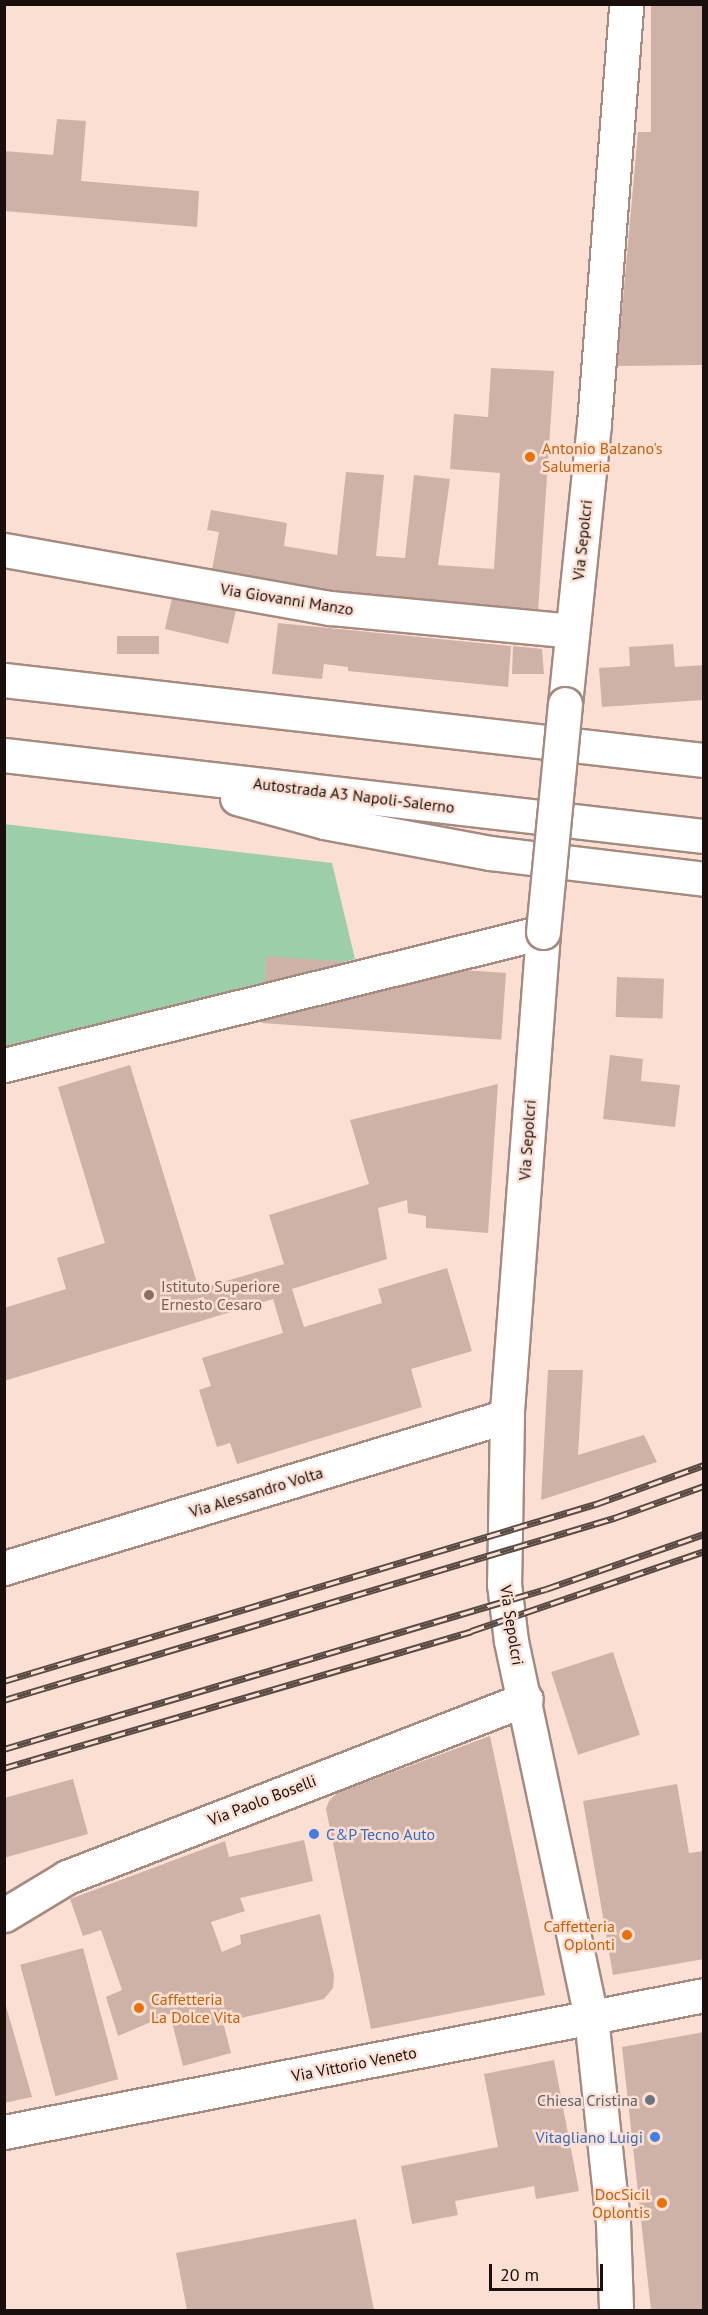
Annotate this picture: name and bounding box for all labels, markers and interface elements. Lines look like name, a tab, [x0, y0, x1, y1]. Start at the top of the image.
place label: Antonio Balzano's Salumeria	[542, 438, 663, 476]
marker: Antonio Balzano's Salumeria	[523, 450, 537, 464]
street label: Via Sepolcri	[568, 499, 596, 581]
street label: Via Giovanni Manzo	[219, 579, 355, 619]
street label: Autostrada A3 Napoli-Salerno	[252, 773, 456, 817]
street label: Via Sepolcri	[515, 1099, 539, 1181]
place label: Istituto Superiore Ernesto Cesaro	[161, 1276, 280, 1314]
marker: Istituto Superiore Ernesto Cesaro	[142, 1288, 156, 1302]
street label: Via Alessandro Volta	[186, 1462, 326, 1522]
street label: Via Sepolcri	[496, 1583, 528, 1667]
street label: Via Paolo Boselli	[205, 1771, 319, 1829]
place label: C&P Tecno Auto	[326, 1824, 437, 1844]
marker: C&P Tecno Auto	[307, 1827, 321, 1841]
place label: Caffetteria Oplonti	[544, 1916, 615, 1954]
marker: Caffetteria Oplonti	[620, 1928, 634, 1942]
place label: Caffetteria La Dolce Vita	[151, 1989, 241, 2027]
marker: Caffetteria La Dolce Vita	[132, 2001, 146, 2015]
street label: Via Vittorio Veneto	[289, 2042, 419, 2086]
place label: Chiesa Cristina	[537, 2090, 638, 2110]
marker: Chiesa Cristina	[643, 2093, 657, 2107]
place label: Vitagliano Luigi	[535, 2127, 643, 2147]
marker: Vitagliano Luigi	[648, 2130, 662, 2144]
place label: DocSicil Oplontis	[592, 2184, 650, 2222]
marker: DocSicil Oplontis	[655, 2196, 669, 2210]
scale bar	[492, 2252, 606, 2290]
text: 20 m	[500, 2263, 539, 2286]

